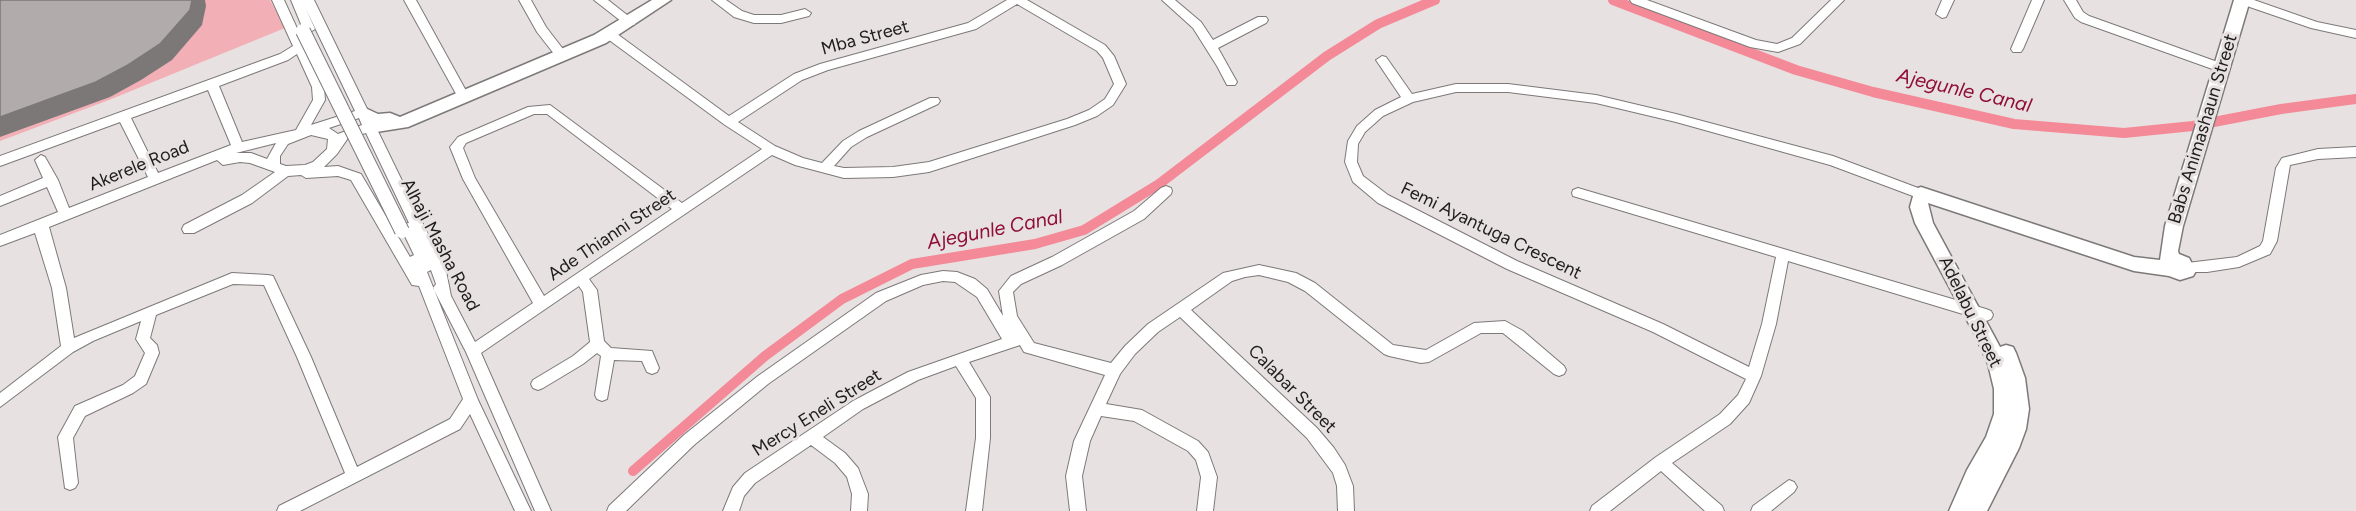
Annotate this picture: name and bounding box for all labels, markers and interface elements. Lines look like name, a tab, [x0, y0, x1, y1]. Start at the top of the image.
street label: Mba Street	[819, 16, 911, 60]
street label: Babs Animashaun Street	[2164, 32, 2242, 226]
water label: Ajegunle Canal	[1894, 64, 2034, 118]
street label: Akerele Road	[86, 136, 192, 196]
street label: Alhaji Masha Road	[396, 175, 484, 315]
street label: Femi Ayantuga Crescent	[1397, 178, 1585, 284]
street label: Ade Thianni Street	[544, 184, 680, 286]
water label: Ajegunle Canal	[925, 205, 1065, 255]
street label: Adelabu Street	[1934, 253, 2006, 371]
street label: Calabar Street	[1243, 340, 1341, 438]
street label: Mercy Eneli Street	[748, 365, 886, 461]

